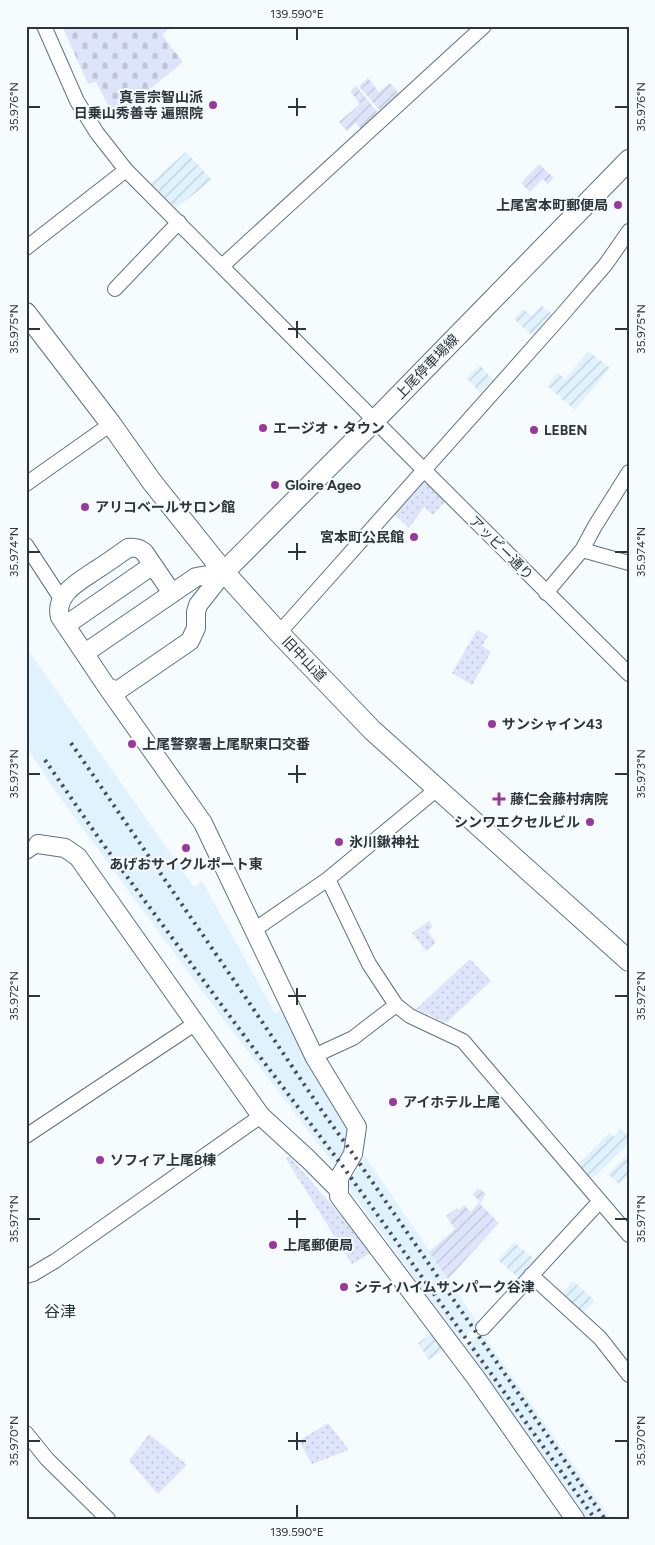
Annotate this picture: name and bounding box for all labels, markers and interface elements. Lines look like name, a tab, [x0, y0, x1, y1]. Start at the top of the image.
text: 139.590°E	[270, 7, 324, 21]
text: 35.976°N	[7, 82, 21, 132]
text: 35.976°N	[634, 82, 648, 132]
place label: 真言宗智山派 日乗山秀善寺 遍照院	[74, 89, 203, 122]
marker: 真言宗智山派 日乗山秀善寺 遍照院	[207, 99, 219, 111]
place label: 上尾宮本町郵便局	[496, 197, 608, 214]
marker: 上尾宮本町郵便局	[612, 199, 624, 211]
text: 35.975°N	[7, 304, 21, 354]
text: 35.975°N	[634, 304, 648, 354]
street label: 上尾停車場線	[392, 331, 462, 403]
place label: エージオ・タウン	[273, 420, 385, 437]
marker: エージオ・タウン	[257, 422, 269, 434]
place label: LEBEN	[544, 422, 587, 439]
marker: LEBEN	[528, 424, 540, 436]
place label: Gloire Ageo	[285, 477, 361, 494]
marker: Gloire Ageo	[269, 479, 281, 491]
place label: アリコベールサロン館	[95, 499, 235, 516]
marker: アリコベールサロン館	[79, 501, 91, 513]
street label: アッピー通り	[465, 512, 537, 584]
text: 35.974°N	[7, 527, 21, 577]
text: 35.974°N	[634, 527, 648, 577]
place label: 宮本町公民館	[320, 529, 404, 546]
marker: 宮本町公民館	[408, 531, 420, 543]
street label: 旧中山道	[278, 633, 330, 685]
place label: サンシャイン43	[502, 716, 603, 733]
marker: サンシャイン43	[486, 718, 498, 730]
place label: 上尾警察署上尾駅東口交番	[142, 736, 310, 753]
marker: 上尾警察署上尾駅東口交番	[126, 738, 138, 750]
text: 35.973°N	[7, 749, 21, 799]
text: 35.973°N	[634, 749, 648, 799]
place label: 藤仁会藤村病院	[510, 791, 608, 808]
marker: 藤仁会藤村病院	[492, 792, 506, 806]
place label: シンワエクセルビル	[454, 814, 580, 831]
marker: シンワエクセルビル	[584, 816, 596, 828]
place label: 氷川鍬神社	[349, 834, 419, 851]
marker: 氷川鍬神社	[333, 836, 345, 848]
marker: あげおサイクルポート東	[180, 842, 192, 854]
place label: あげおサイクルポート東	[109, 856, 263, 873]
text: 35.972°N	[7, 971, 21, 1021]
text: 35.972°N	[634, 971, 648, 1021]
place label: アイホテル上尾	[403, 1094, 500, 1111]
marker: アイホテル上尾	[387, 1096, 399, 1108]
place label: ソフィア上尾B棟	[110, 1152, 216, 1169]
marker: ソフィア上尾B棟	[94, 1154, 106, 1166]
text: 35.971°N	[7, 1195, 21, 1243]
text: 35.971°N	[634, 1195, 648, 1243]
place label: 上尾郵便局	[283, 1237, 353, 1254]
marker: 上尾郵便局	[267, 1239, 279, 1251]
place label: シティハイムサンパーク谷津	[354, 1279, 535, 1296]
marker: シティハイムサンパーク谷津	[338, 1281, 350, 1293]
district label: 谷津	[44, 1302, 76, 1321]
text: 35.970°N	[7, 1416, 21, 1466]
text: 35.970°N	[634, 1416, 648, 1466]
text: 139.590°E	[270, 1525, 324, 1539]

